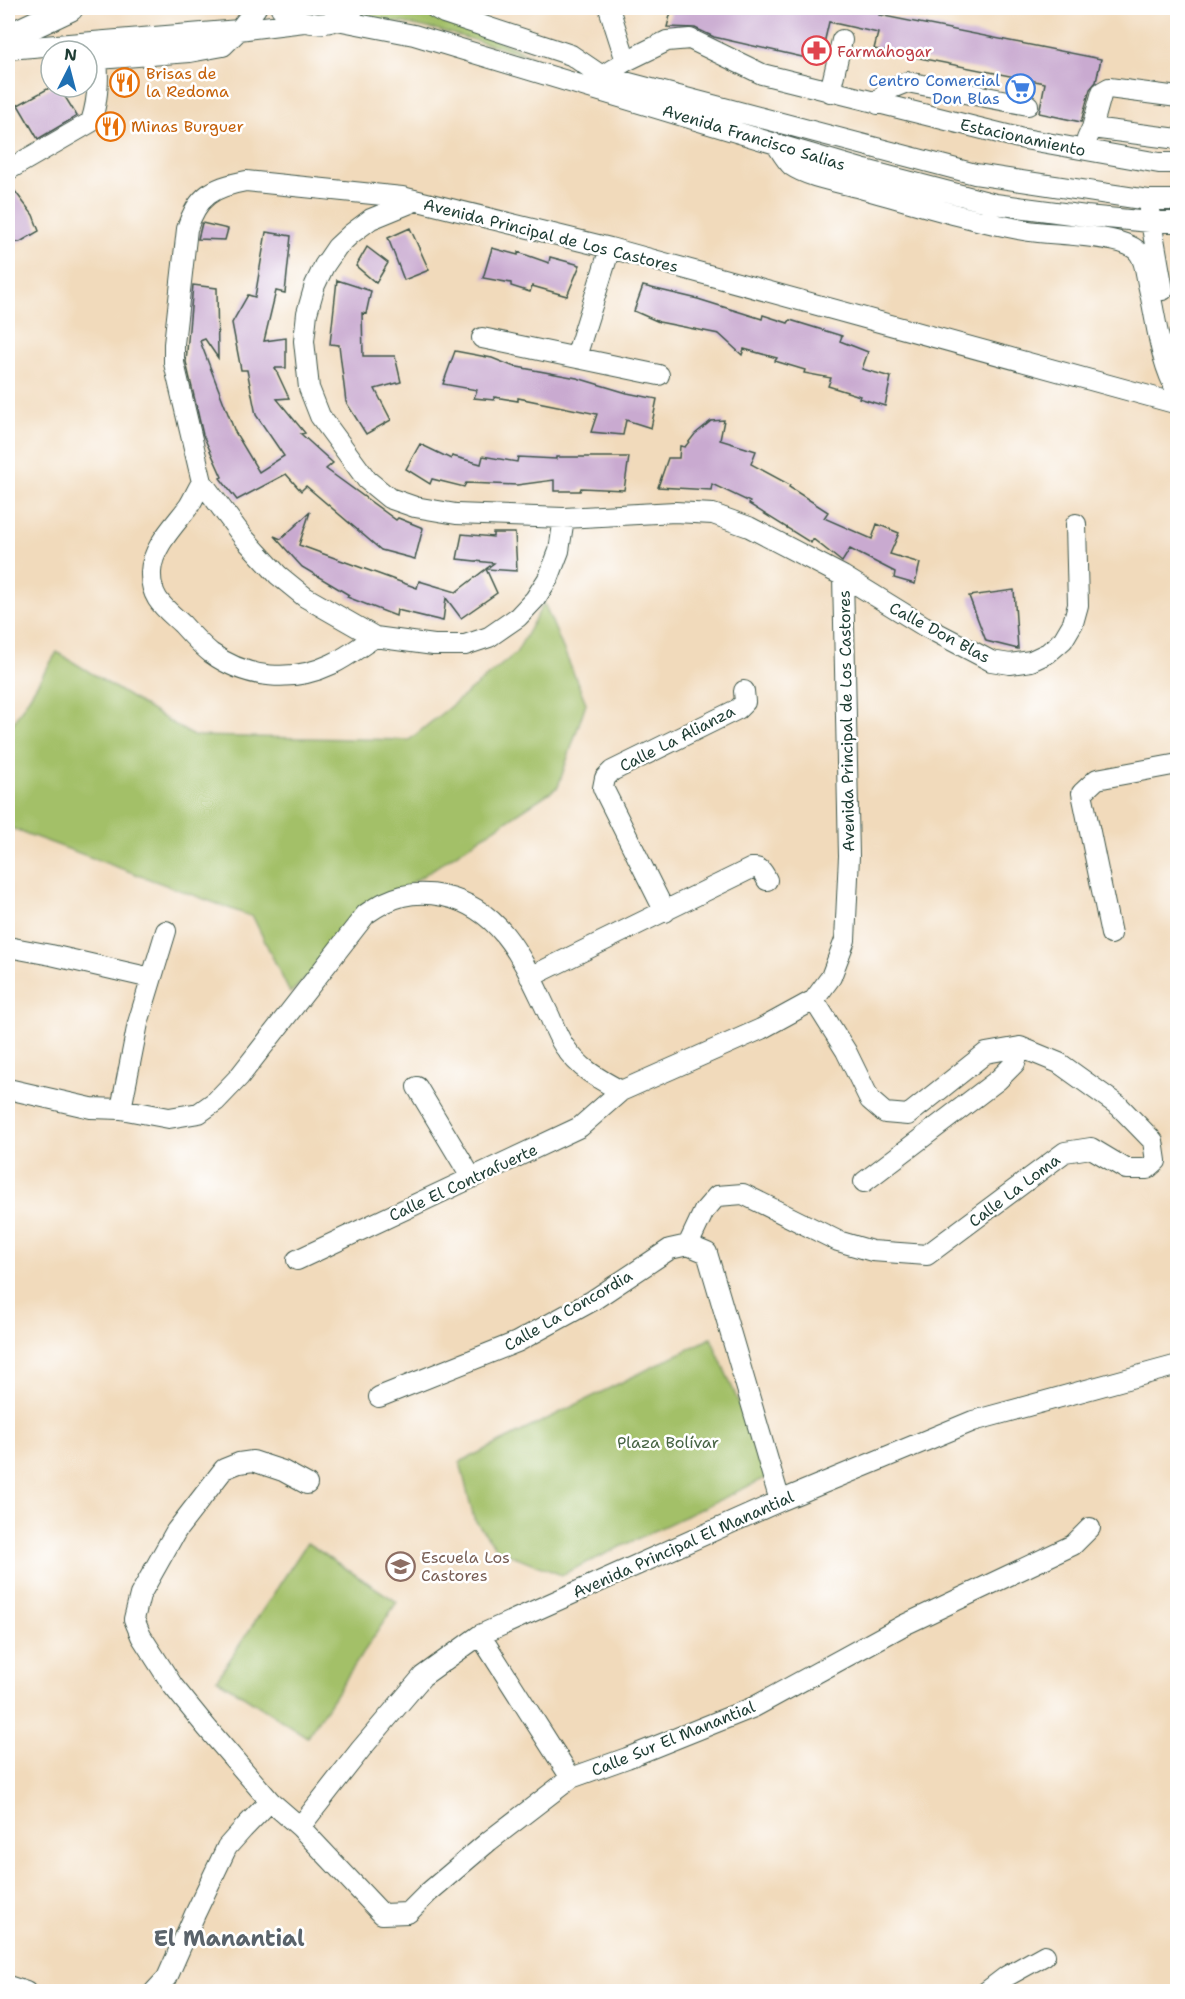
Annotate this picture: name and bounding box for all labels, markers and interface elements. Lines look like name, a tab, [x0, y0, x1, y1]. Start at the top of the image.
pharmacy icon: Farmahogar	[800, 35, 832, 67]
north arrow	[39, 39, 99, 99]
place label: Farmahogar	[837, 41, 932, 62]
text: N	[63, 43, 78, 66]
place label: Brisas de la Redoma	[146, 63, 229, 102]
restaurant icon: Brisas de la Redoma	[109, 66, 141, 98]
place label: Centro Comercial Don Blas	[868, 70, 1000, 109]
supermarket icon: Centro Comercial Don Blas	[1005, 73, 1037, 105]
street label: Avenida Francisco Salias	[660, 100, 848, 175]
restaurant icon: Minas Burguer	[94, 110, 126, 142]
street label: Estacionamiento	[958, 114, 1088, 161]
place label: Minas Burguer	[131, 116, 244, 137]
street label: Avenida Principal de Los Castores	[421, 194, 681, 277]
street label: Avenida Principal de Los Castores	[834, 590, 859, 852]
street label: Calle Don Blas	[886, 597, 994, 668]
street label: Calle La Alianza	[616, 700, 738, 777]
street label: Calle El Contrafuerte	[386, 1139, 541, 1226]
street label: Calle La Loma	[964, 1149, 1064, 1232]
street label: Calle La Concordia	[500, 1265, 636, 1356]
park label: Plaza Bolívar	[617, 1432, 719, 1453]
street label: Avenida Principal El Manantial	[569, 1486, 797, 1603]
place label: Escuela Los Castores	[421, 1547, 510, 1586]
school or university icon: Escuela Los Castores	[384, 1550, 416, 1582]
street label: Calle Sur El Manantial	[588, 1696, 758, 1781]
district label: El Manantial	[153, 1924, 305, 1953]

